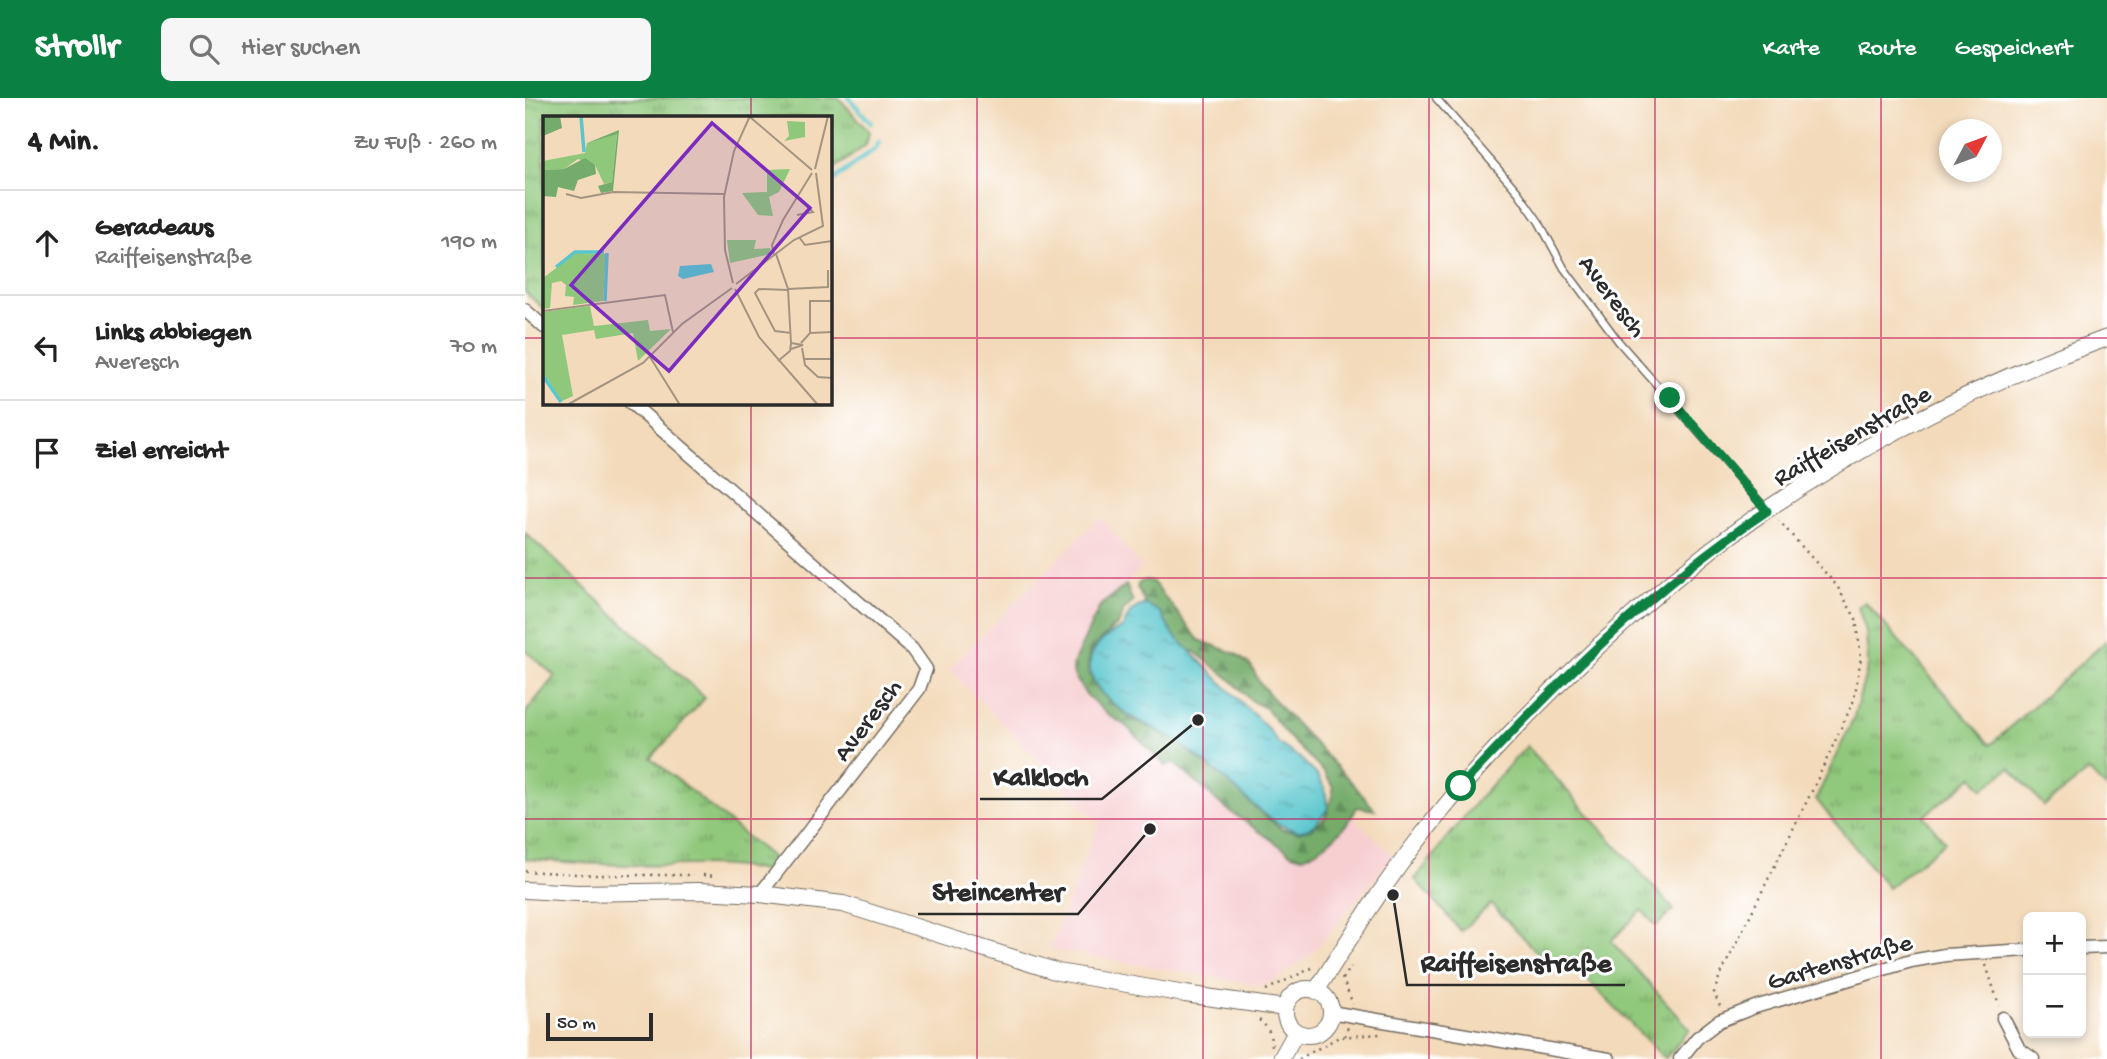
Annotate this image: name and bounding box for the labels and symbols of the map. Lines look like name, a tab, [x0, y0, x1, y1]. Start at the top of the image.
inset map	[543, 116, 831, 404]
north arrow	[1939, 119, 2002, 182]
street label: Averesch	[1569, 250, 1651, 345]
street label: Raiffeisenstraße	[1769, 380, 1938, 496]
route end	[1654, 382, 1685, 413]
street label: Averesch	[829, 674, 911, 769]
callout: Kalkloch	[980, 750, 1102, 799]
text: Kalkloch	[993, 763, 1088, 796]
route start	[1445, 770, 1476, 801]
callout: Steincenter	[918, 865, 1078, 914]
text: Steincenter	[932, 878, 1067, 911]
street label: Gartenstraße	[1764, 929, 1917, 1000]
callout: Raiffeisenstraße	[1407, 936, 1625, 985]
text: Raiffeisenstraße	[1420, 949, 1613, 982]
scale bar	[546, 1010, 653, 1042]

